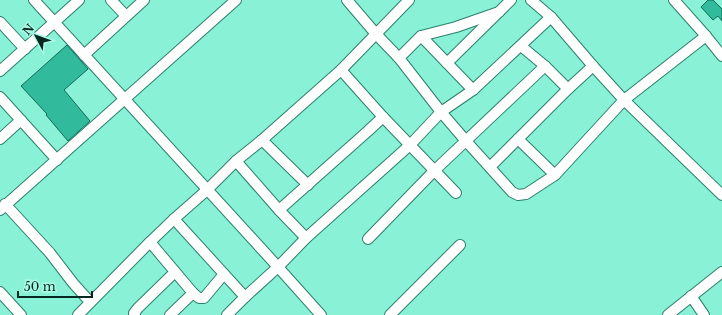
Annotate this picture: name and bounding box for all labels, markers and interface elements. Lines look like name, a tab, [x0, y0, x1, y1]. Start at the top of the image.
north arrow	[16, 16, 56, 56]
text: N	[20, 20, 38, 38]
scale bar	[18, 273, 92, 299]
text: 50 m	[24, 279, 56, 294]

